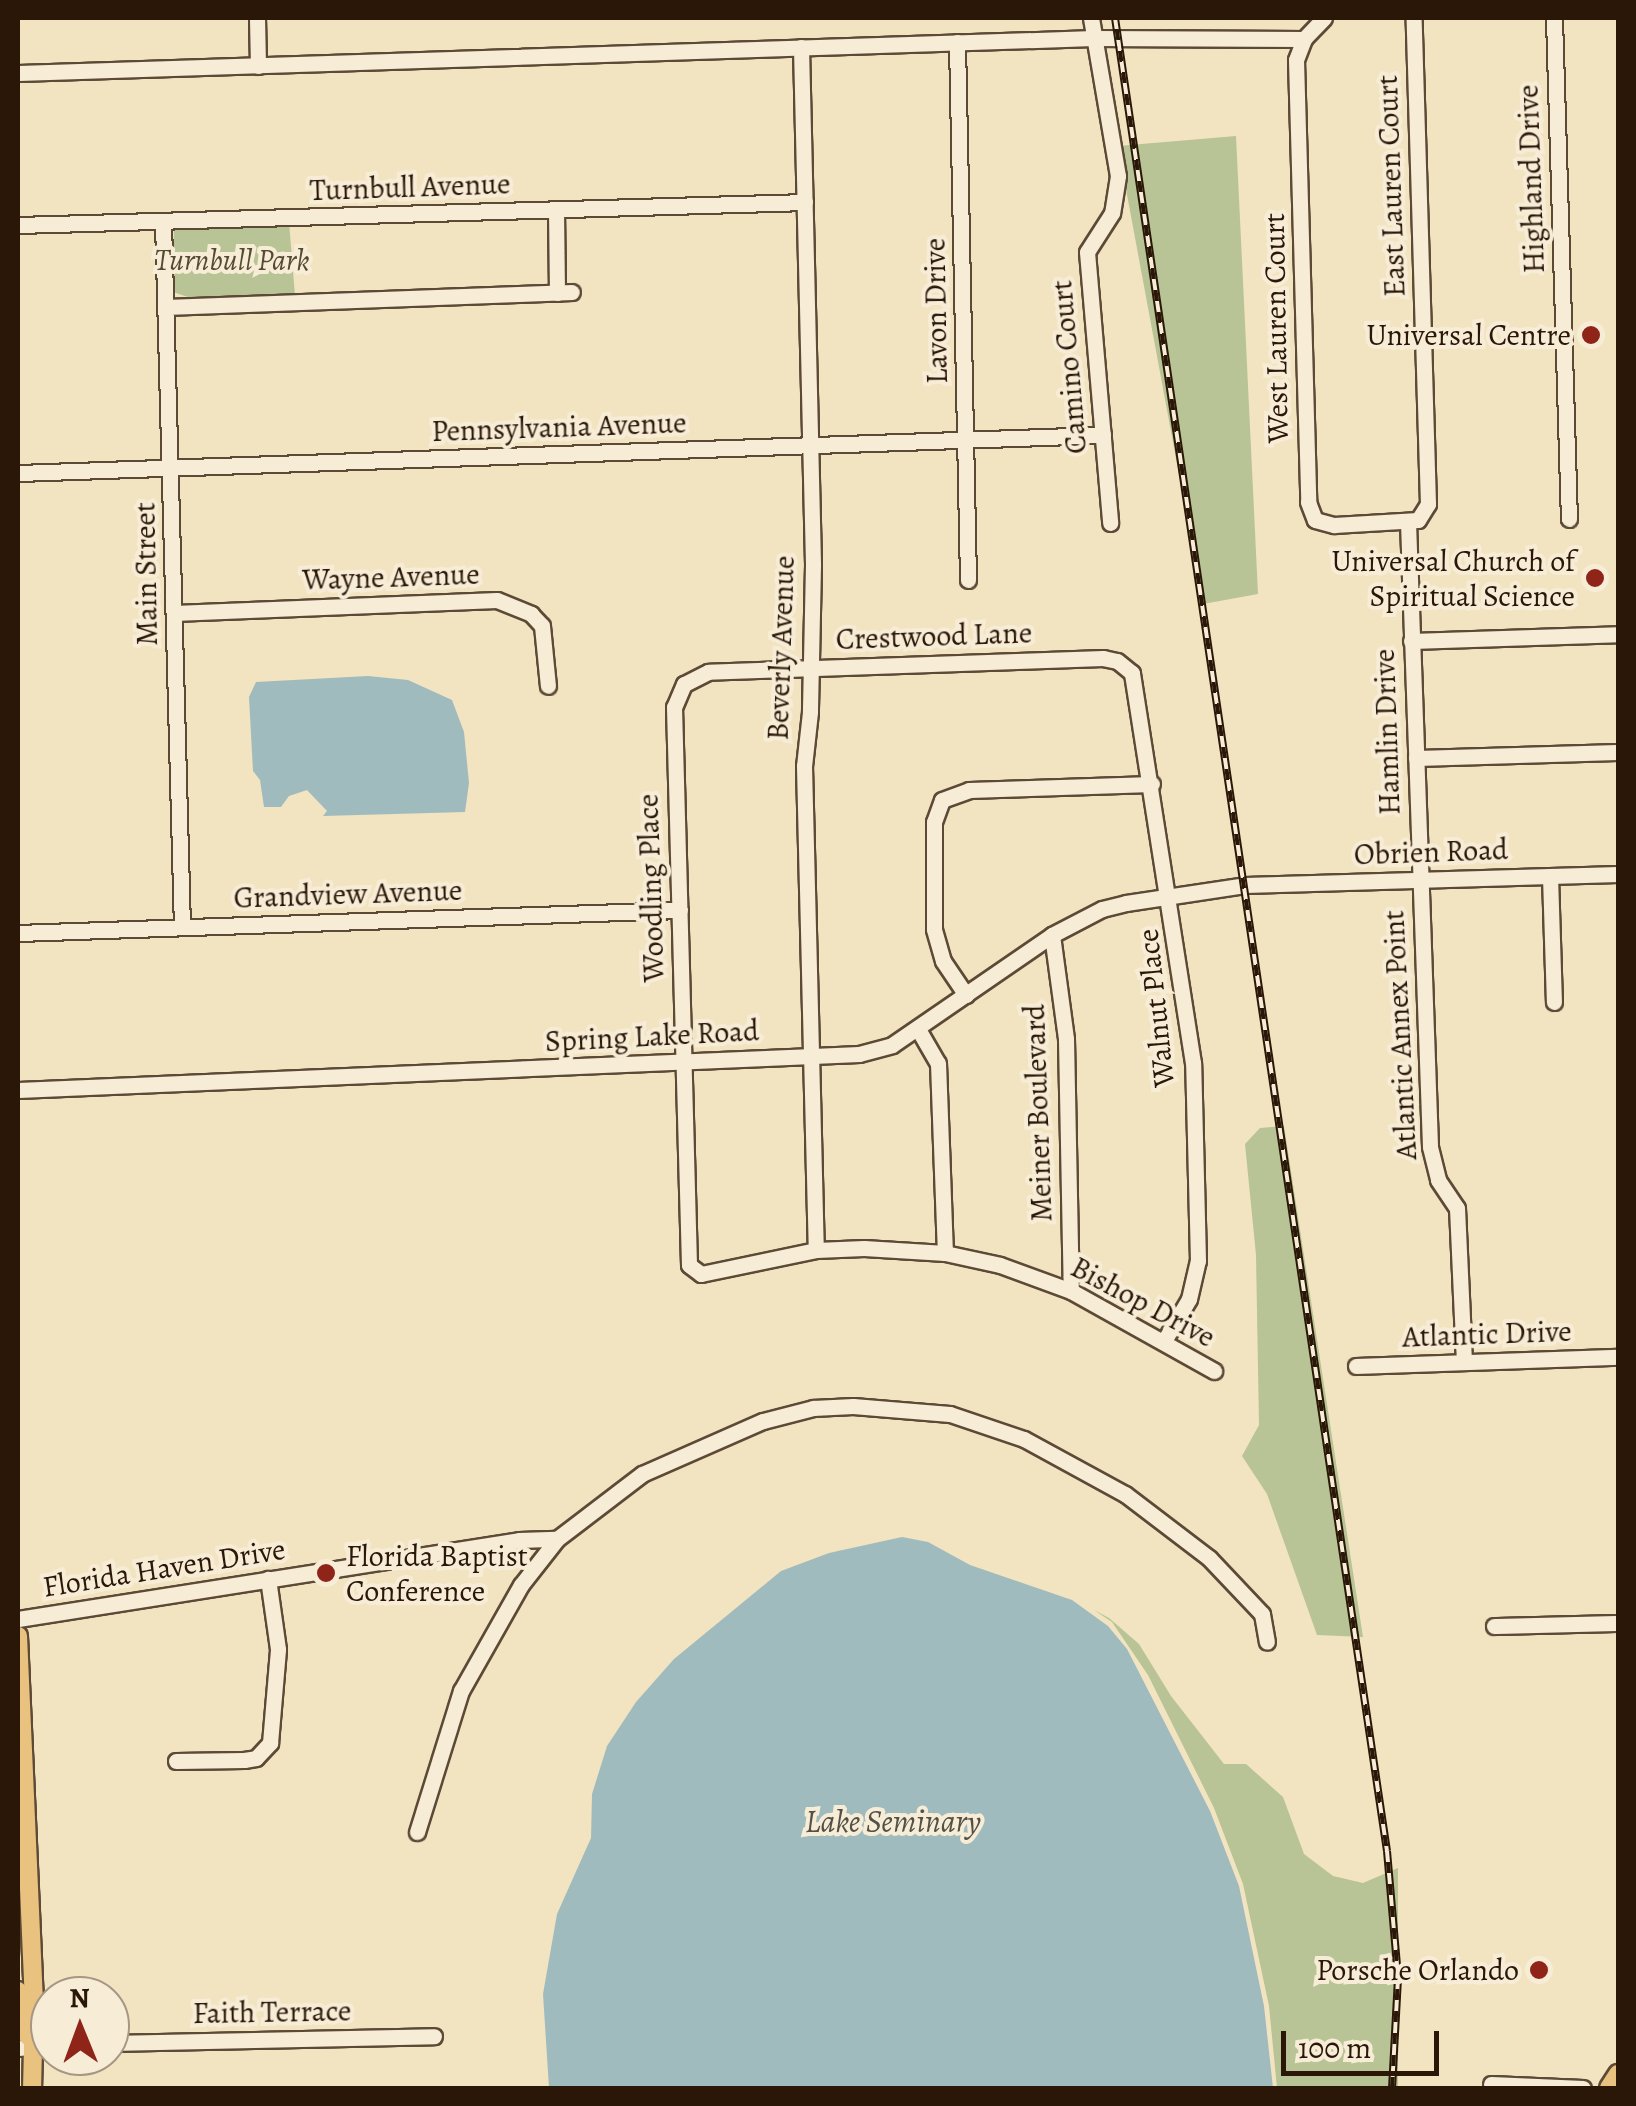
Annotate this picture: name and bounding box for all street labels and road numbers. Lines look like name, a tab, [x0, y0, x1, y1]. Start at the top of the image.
street label: East Lauren Court	[1369, 74, 1413, 298]
street label: Highland Drive	[1510, 84, 1552, 274]
street label: Turnbull Avenue	[309, 166, 511, 208]
street label: West Lauren Court	[1256, 213, 1296, 443]
street label: Lavon Drive	[917, 238, 955, 384]
street label: Camino Court	[1043, 279, 1095, 455]
street label: Pennsylvania Avenue	[431, 405, 687, 449]
street label: Main Street	[127, 502, 165, 646]
street label: Beverly Avenue	[760, 555, 802, 741]
street label: Wayne Avenue	[302, 556, 480, 598]
street label: Crestwood Lane	[835, 615, 1033, 657]
street label: Hamlin Drive	[1366, 648, 1408, 816]
street label: Woodling Place	[630, 793, 672, 983]
street label: Obrien Road	[1353, 831, 1509, 873]
street label: Grandview Avenue	[233, 872, 463, 916]
street label: Atlantic Annex Point	[1375, 909, 1425, 1161]
street label: Walnut Place	[1130, 927, 1182, 1089]
street label: Meiner Boulevard	[1016, 1004, 1060, 1222]
street label: Spring Lake Road	[544, 1012, 760, 1060]
street label: Bishop Drive	[1065, 1249, 1221, 1355]
street label: Atlantic Drive	[1402, 1313, 1572, 1355]
street label: Florida Haven Drive	[40, 1531, 288, 1605]
street label: Faith Terrace	[192, 1993, 352, 2031]

